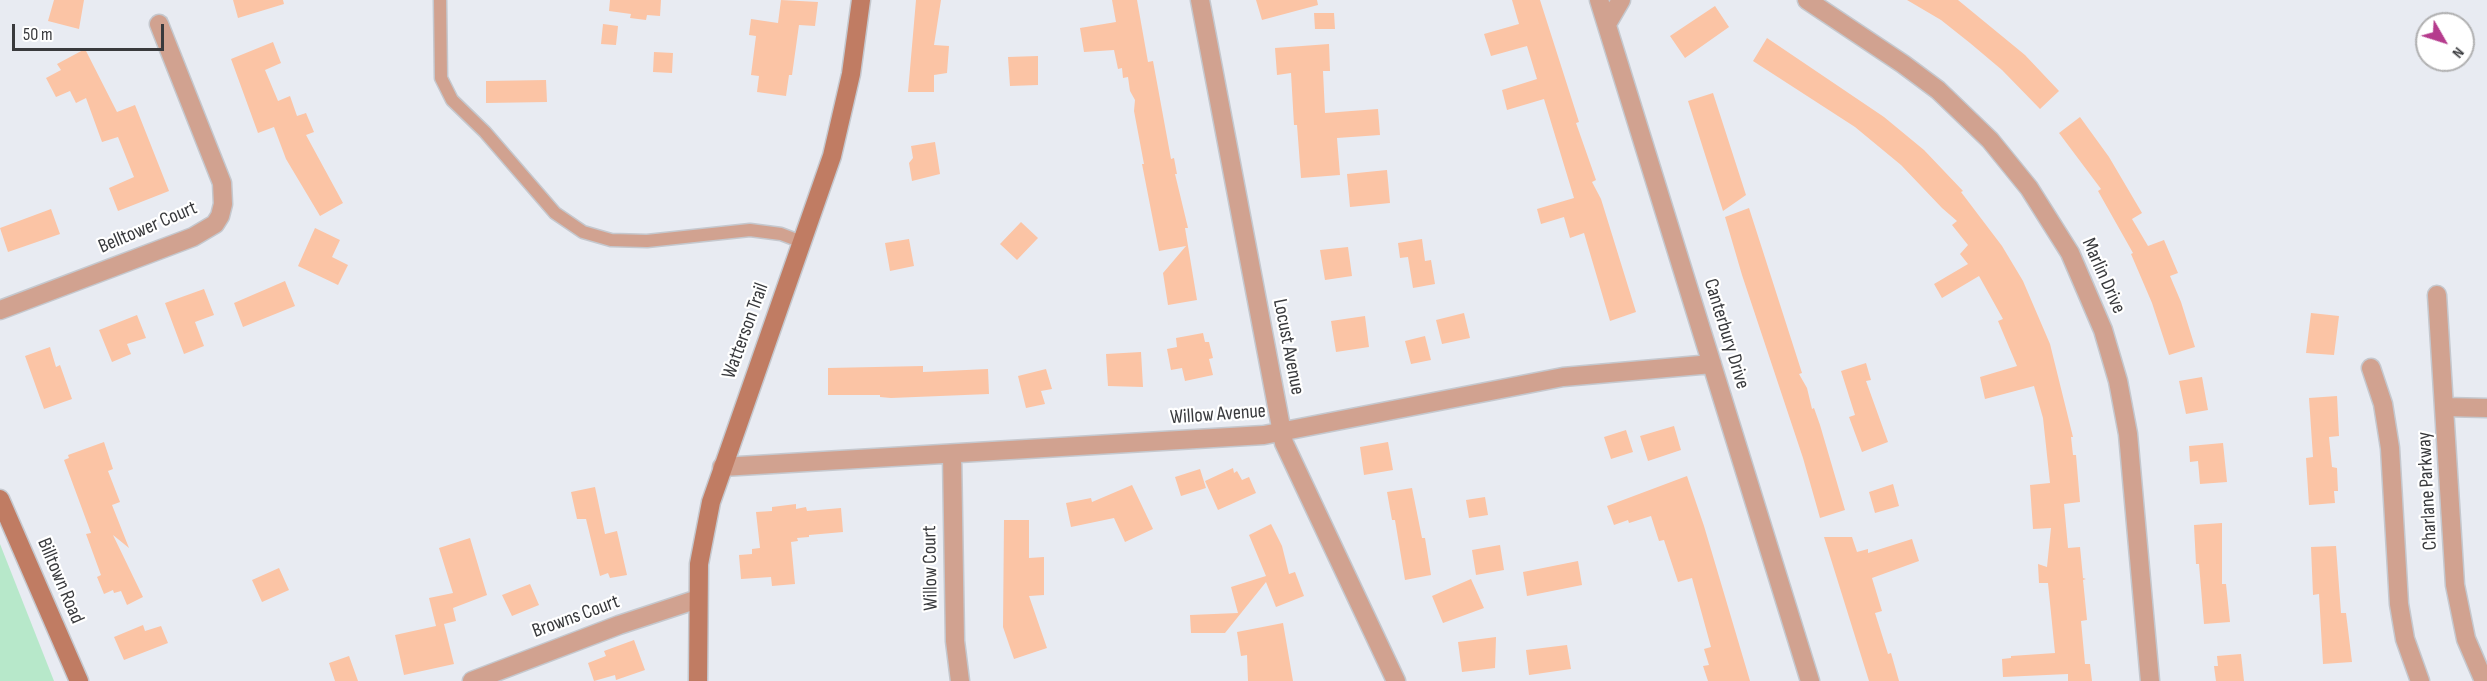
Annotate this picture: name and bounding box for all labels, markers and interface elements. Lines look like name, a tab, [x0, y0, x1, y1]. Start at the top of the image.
scale bar	[15, 12, 166, 50]
north arrow	[2415, 12, 2475, 72]
text: 50 m	[23, 24, 53, 45]
text: N	[2448, 43, 2468, 62]
street label: Belltower Court	[95, 196, 201, 260]
street label: Marlin Drive	[2076, 235, 2130, 317]
street label: Canterbury Drive	[1698, 276, 1754, 392]
street label: Watterson Trail	[718, 280, 774, 382]
street label: Locust Avenue	[1267, 297, 1309, 397]
street label: Willow Avenue	[1169, 400, 1267, 430]
street label: Charlane Parkway	[2413, 431, 2443, 551]
street label: Willow Court	[918, 525, 944, 611]
street label: Billtown Road	[31, 535, 89, 627]
street label: Browns Court	[529, 590, 623, 644]

